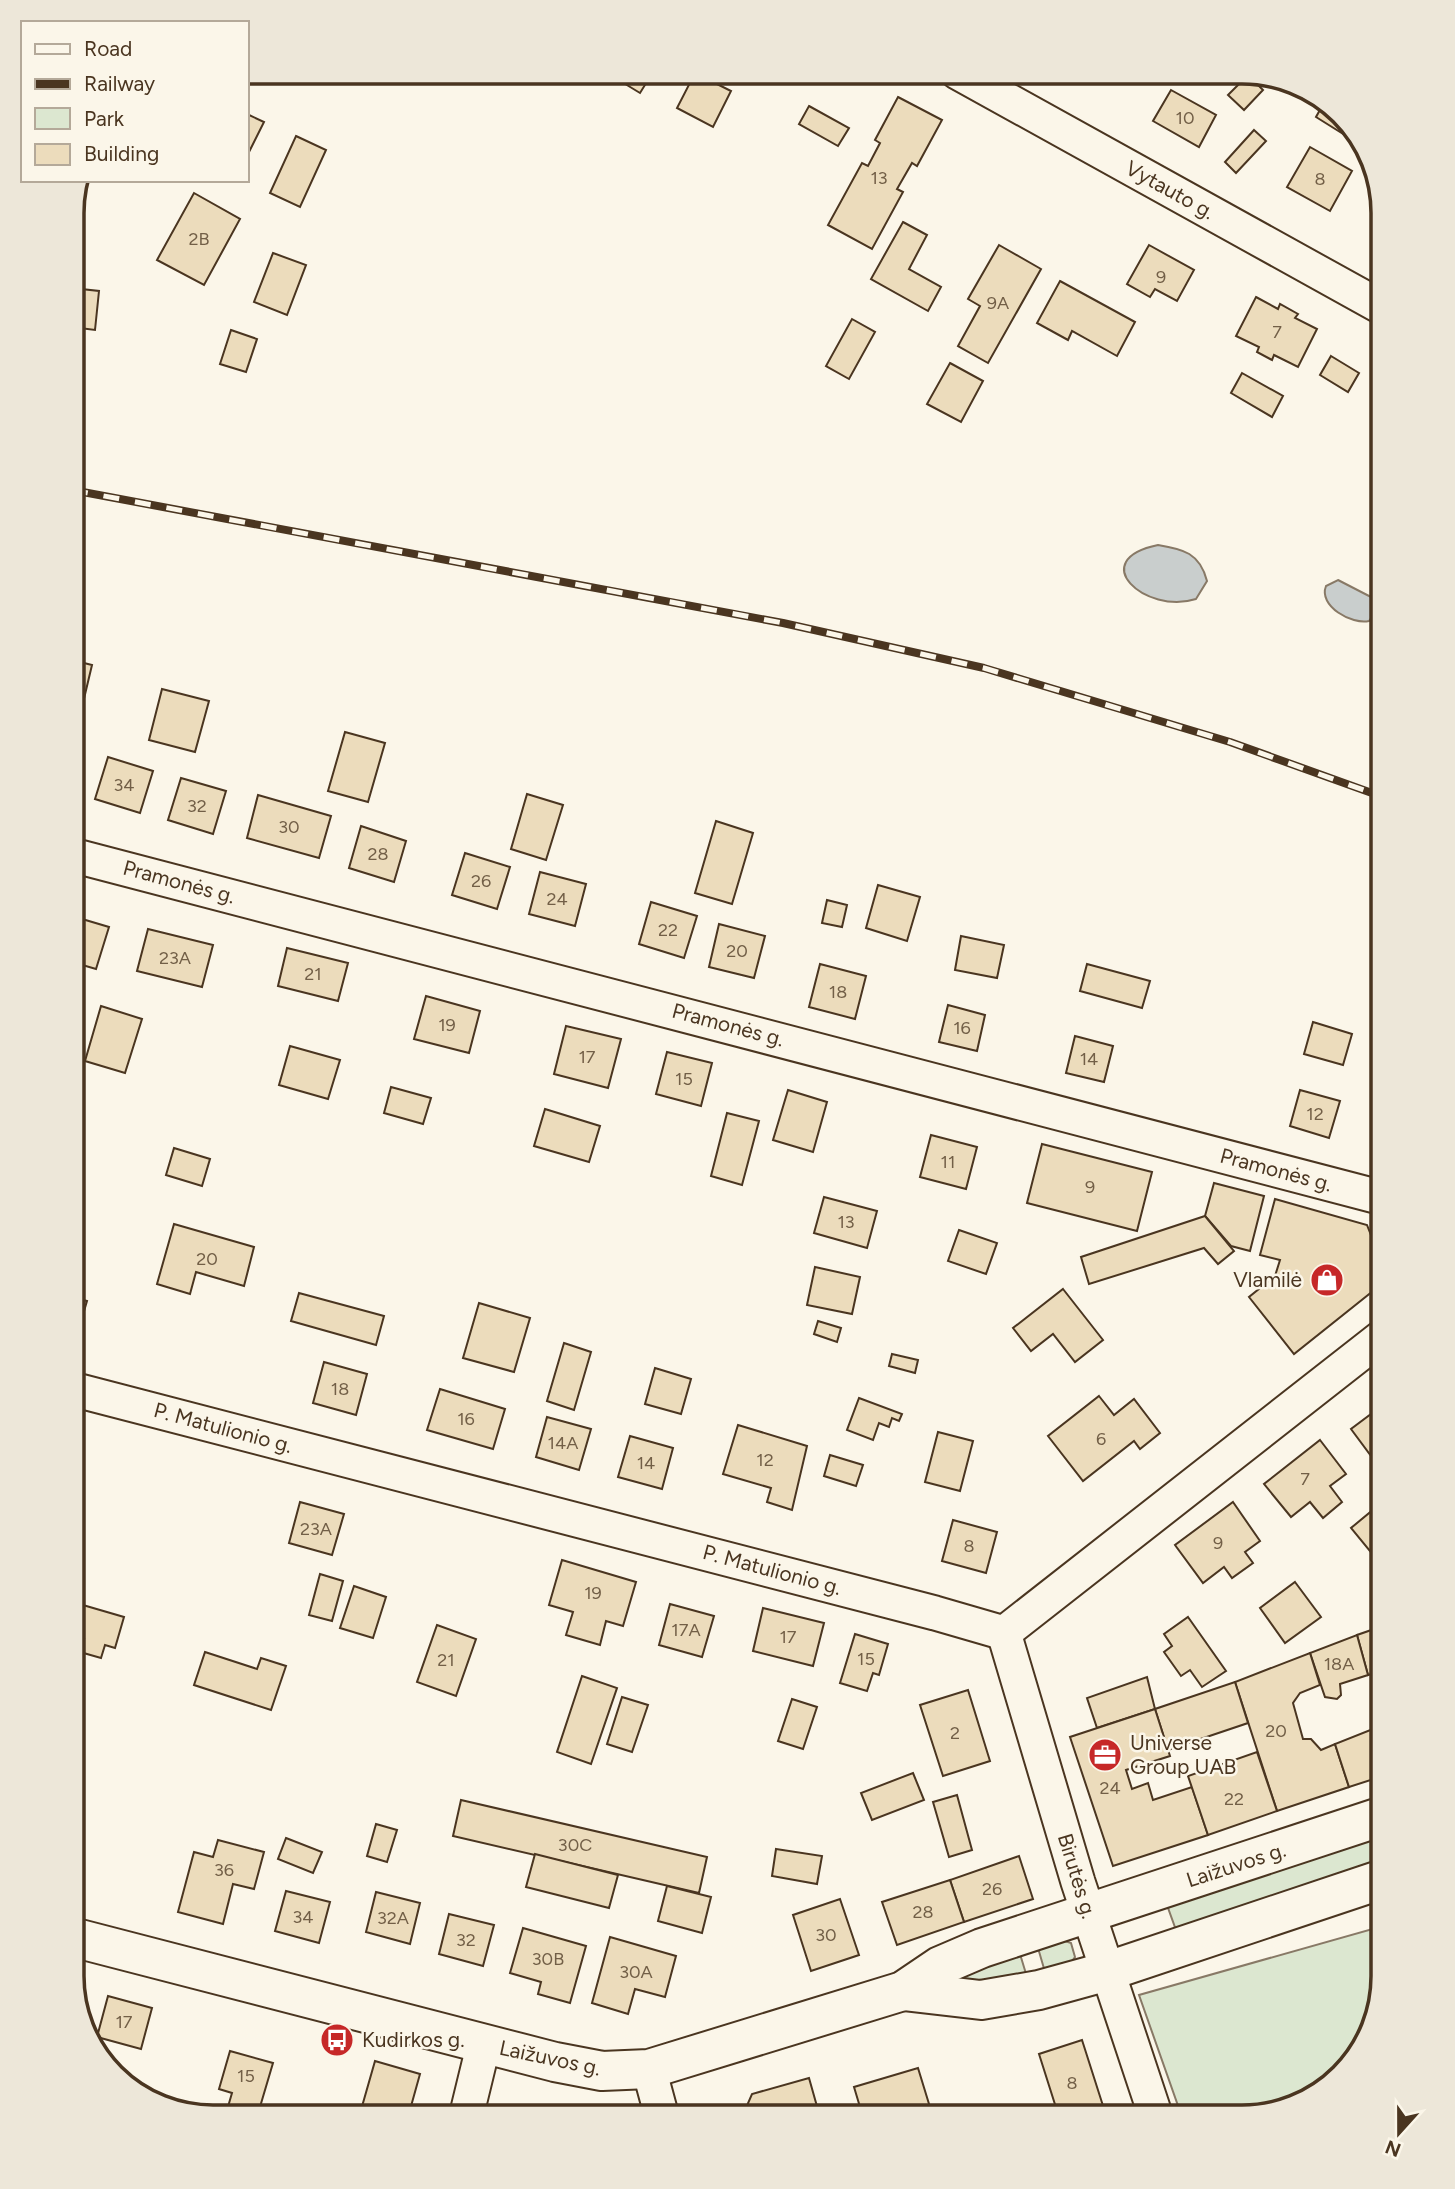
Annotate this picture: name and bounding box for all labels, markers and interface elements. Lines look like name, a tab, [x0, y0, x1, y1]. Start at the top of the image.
legend	[21, 21, 248, 182]
text: Road	[84, 36, 132, 61]
text: Railway	[84, 71, 155, 96]
text: Park	[84, 106, 125, 131]
house number: 10	[1176, 107, 1194, 129]
text: Building	[84, 141, 159, 166]
street label: Vytauto g.	[1121, 155, 1219, 224]
house number: 13	[870, 167, 888, 189]
house number: 8	[1314, 168, 1326, 190]
house number: 2B	[188, 228, 210, 250]
house number: 9	[1156, 266, 1166, 288]
house number: 9A	[987, 292, 1009, 314]
house number: 7	[1272, 321, 1282, 343]
house number: 34	[114, 774, 134, 796]
house number: 32	[187, 795, 207, 817]
house number: 30	[278, 816, 300, 838]
house number: 28	[367, 843, 389, 865]
street label: Pramonės g.	[120, 855, 238, 908]
house number: 26	[471, 870, 491, 892]
house number: 24	[546, 888, 568, 910]
house number: 22	[658, 919, 678, 941]
house number: 20	[726, 940, 748, 962]
house number: 23A	[159, 947, 191, 969]
house number: 21	[304, 963, 322, 985]
house number: 18	[829, 981, 847, 1003]
street label: Pramonės g.	[669, 998, 787, 1051]
house number: 19	[438, 1014, 456, 1036]
house number: 16	[953, 1017, 971, 1039]
house number: 17	[578, 1046, 596, 1068]
house number: 14	[1080, 1048, 1098, 1070]
house number: 15	[675, 1068, 693, 1090]
house number: 12	[1306, 1103, 1324, 1125]
street label: Pramonės g.	[1217, 1143, 1335, 1196]
house number: 11	[941, 1151, 955, 1173]
house number: 9	[1085, 1176, 1095, 1198]
house number: 13	[837, 1211, 855, 1233]
house number: 20	[196, 1248, 218, 1270]
shop icon: Vlamilė	[1308, 1261, 1346, 1299]
place label: Vlamilė	[1233, 1267, 1302, 1292]
house number: 18	[331, 1378, 349, 1400]
street label: P. Matulionio g.	[151, 1397, 295, 1458]
house number: 16	[457, 1408, 475, 1430]
house number: 6	[1096, 1428, 1106, 1450]
house number: 14A	[548, 1432, 578, 1454]
house number: 12	[756, 1449, 774, 1471]
house number: 14	[637, 1452, 655, 1474]
house number: 7	[1300, 1468, 1310, 1490]
house number: 23A	[300, 1518, 332, 1540]
house number: 9	[1213, 1532, 1223, 1554]
house number: 8	[963, 1535, 975, 1557]
street label: P. Matulionio g.	[700, 1539, 844, 1600]
house number: 19	[584, 1582, 602, 1604]
house number: 17A	[671, 1619, 701, 1641]
house number: 17	[779, 1626, 797, 1648]
house number: 15	[857, 1648, 875, 1670]
house number: 21	[437, 1649, 455, 1671]
house number: 18A	[1324, 1653, 1354, 1675]
house number: 20	[1265, 1720, 1287, 1742]
house number: 2	[950, 1722, 960, 1744]
place label: Universe Group UAB	[1130, 1730, 1236, 1779]
office icon: Universe Group UAB	[1086, 1736, 1124, 1774]
house number: 24	[1099, 1777, 1121, 1799]
house number: 22	[1224, 1788, 1244, 1810]
street label: Birutės g.	[1053, 1830, 1102, 1921]
house number: 30C	[558, 1834, 592, 1856]
street label: Laižuvos g.	[1183, 1837, 1289, 1892]
house number: 36	[214, 1859, 234, 1881]
house number: 26	[982, 1878, 1002, 1900]
house number: 28	[912, 1901, 934, 1923]
house number: 34	[293, 1906, 313, 1928]
house number: 32A	[377, 1907, 409, 1929]
house number: 30	[815, 1924, 837, 1946]
house number: 32	[456, 1929, 476, 1951]
house number: 30B	[532, 1948, 564, 1970]
house number: 30A	[619, 1961, 653, 1983]
house number: 17	[115, 2011, 133, 2033]
bus stop icon: Kudirkos g.	[318, 2021, 356, 2059]
place label: Kudirkos g.	[362, 2027, 465, 2052]
street label: Laižuvos g.	[497, 2035, 603, 2080]
house number: 15	[237, 2065, 255, 2087]
house number: 8	[1066, 2072, 1078, 2094]
north arrow	[1364, 2098, 1434, 2168]
text: N	[1382, 2135, 1404, 2162]

